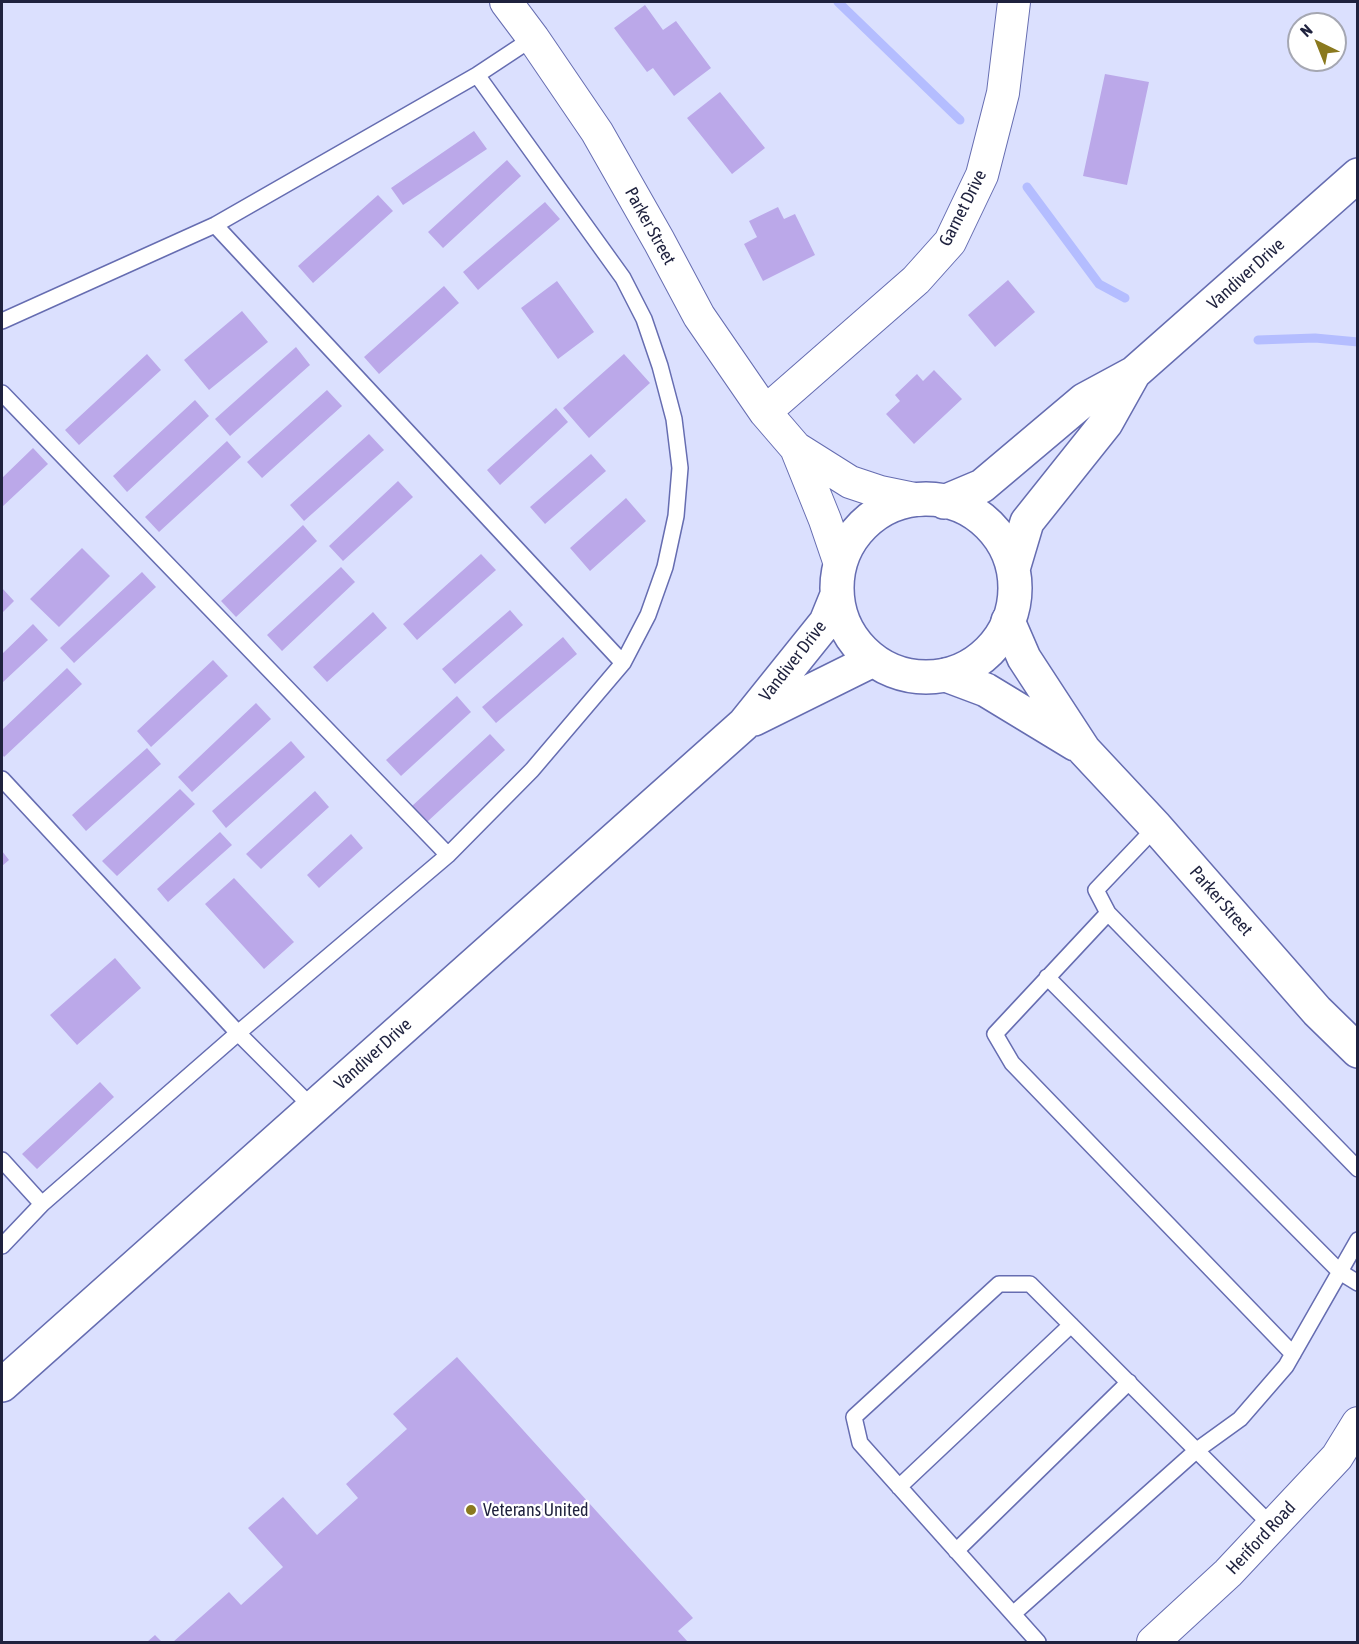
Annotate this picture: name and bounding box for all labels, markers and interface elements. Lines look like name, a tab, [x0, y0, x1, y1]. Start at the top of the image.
north arrow	[1287, 12, 1347, 72]
text: N	[1296, 20, 1316, 40]
street label: Garnet Drive	[935, 166, 991, 250]
street label: Parker Street	[620, 184, 680, 268]
street label: Vandiver Drive	[1203, 234, 1289, 314]
street label: Vandiver Drive	[755, 616, 831, 706]
street label: Parker Street	[1185, 862, 1257, 940]
street label: Vandiver Drive	[330, 1014, 416, 1094]
street label: Heriford Road	[1222, 1497, 1300, 1579]
place label: Veterans United	[483, 1499, 589, 1521]
marker: Veterans United	[464, 1503, 478, 1517]

